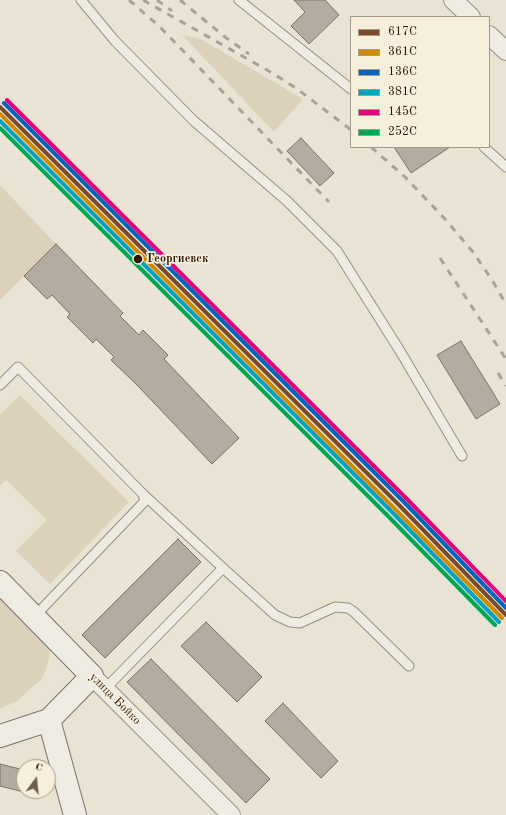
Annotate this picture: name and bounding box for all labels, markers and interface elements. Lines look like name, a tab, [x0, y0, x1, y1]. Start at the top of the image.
legend	[350, 16, 490, 148]
text: 617C	[388, 26, 417, 38]
text: 361С	[388, 46, 417, 58]
text: 136С	[388, 66, 417, 78]
text: 381С	[388, 86, 417, 98]
text: 145С	[388, 106, 417, 118]
text: 252С	[388, 126, 417, 138]
place label: Георгиевск	[147, 252, 208, 266]
marker: Георгиевск	[132, 253, 144, 265]
street label: улица Бойко	[86, 670, 144, 728]
north arrow	[16, 759, 56, 799]
text: С	[34, 762, 44, 774]

